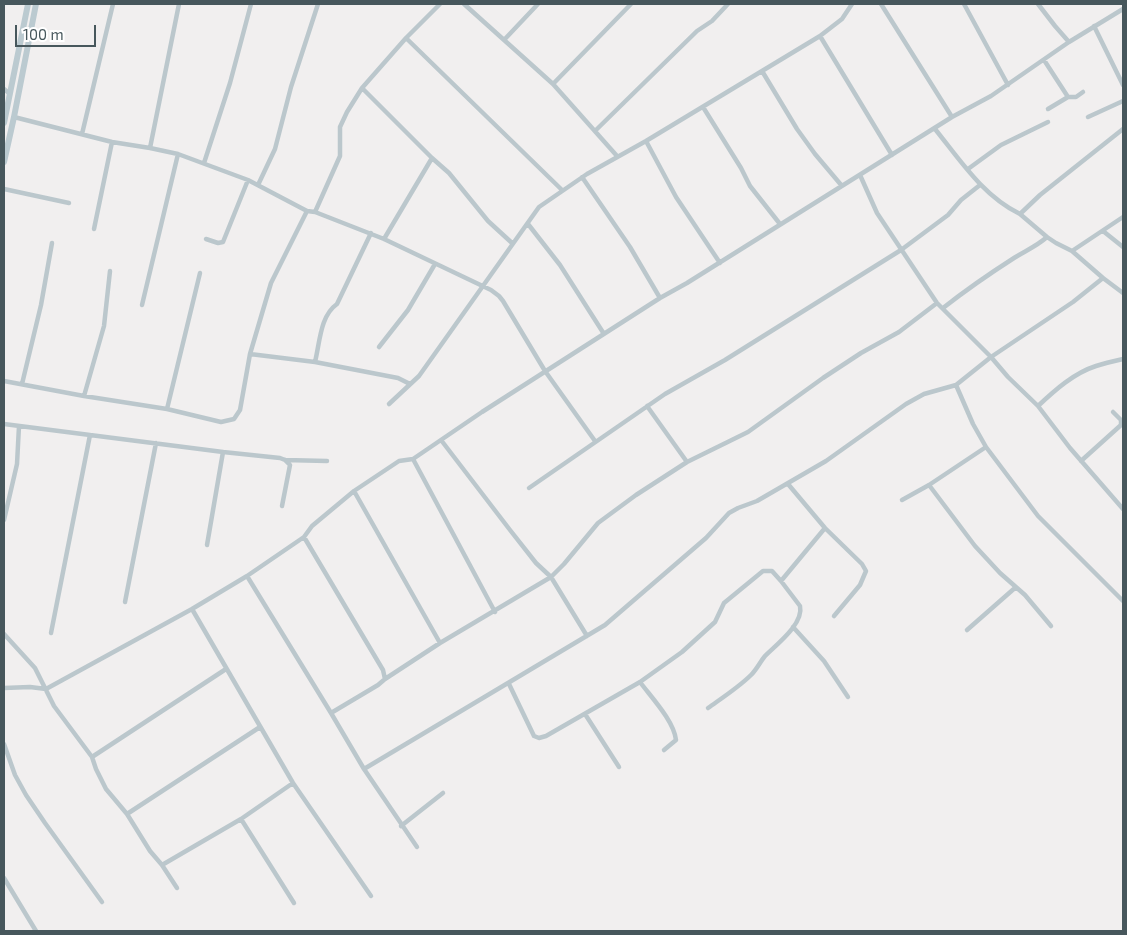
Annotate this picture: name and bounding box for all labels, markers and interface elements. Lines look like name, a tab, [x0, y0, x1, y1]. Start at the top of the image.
scale bar	[18, 15, 99, 47]
text: 100 m	[23, 25, 64, 43]

